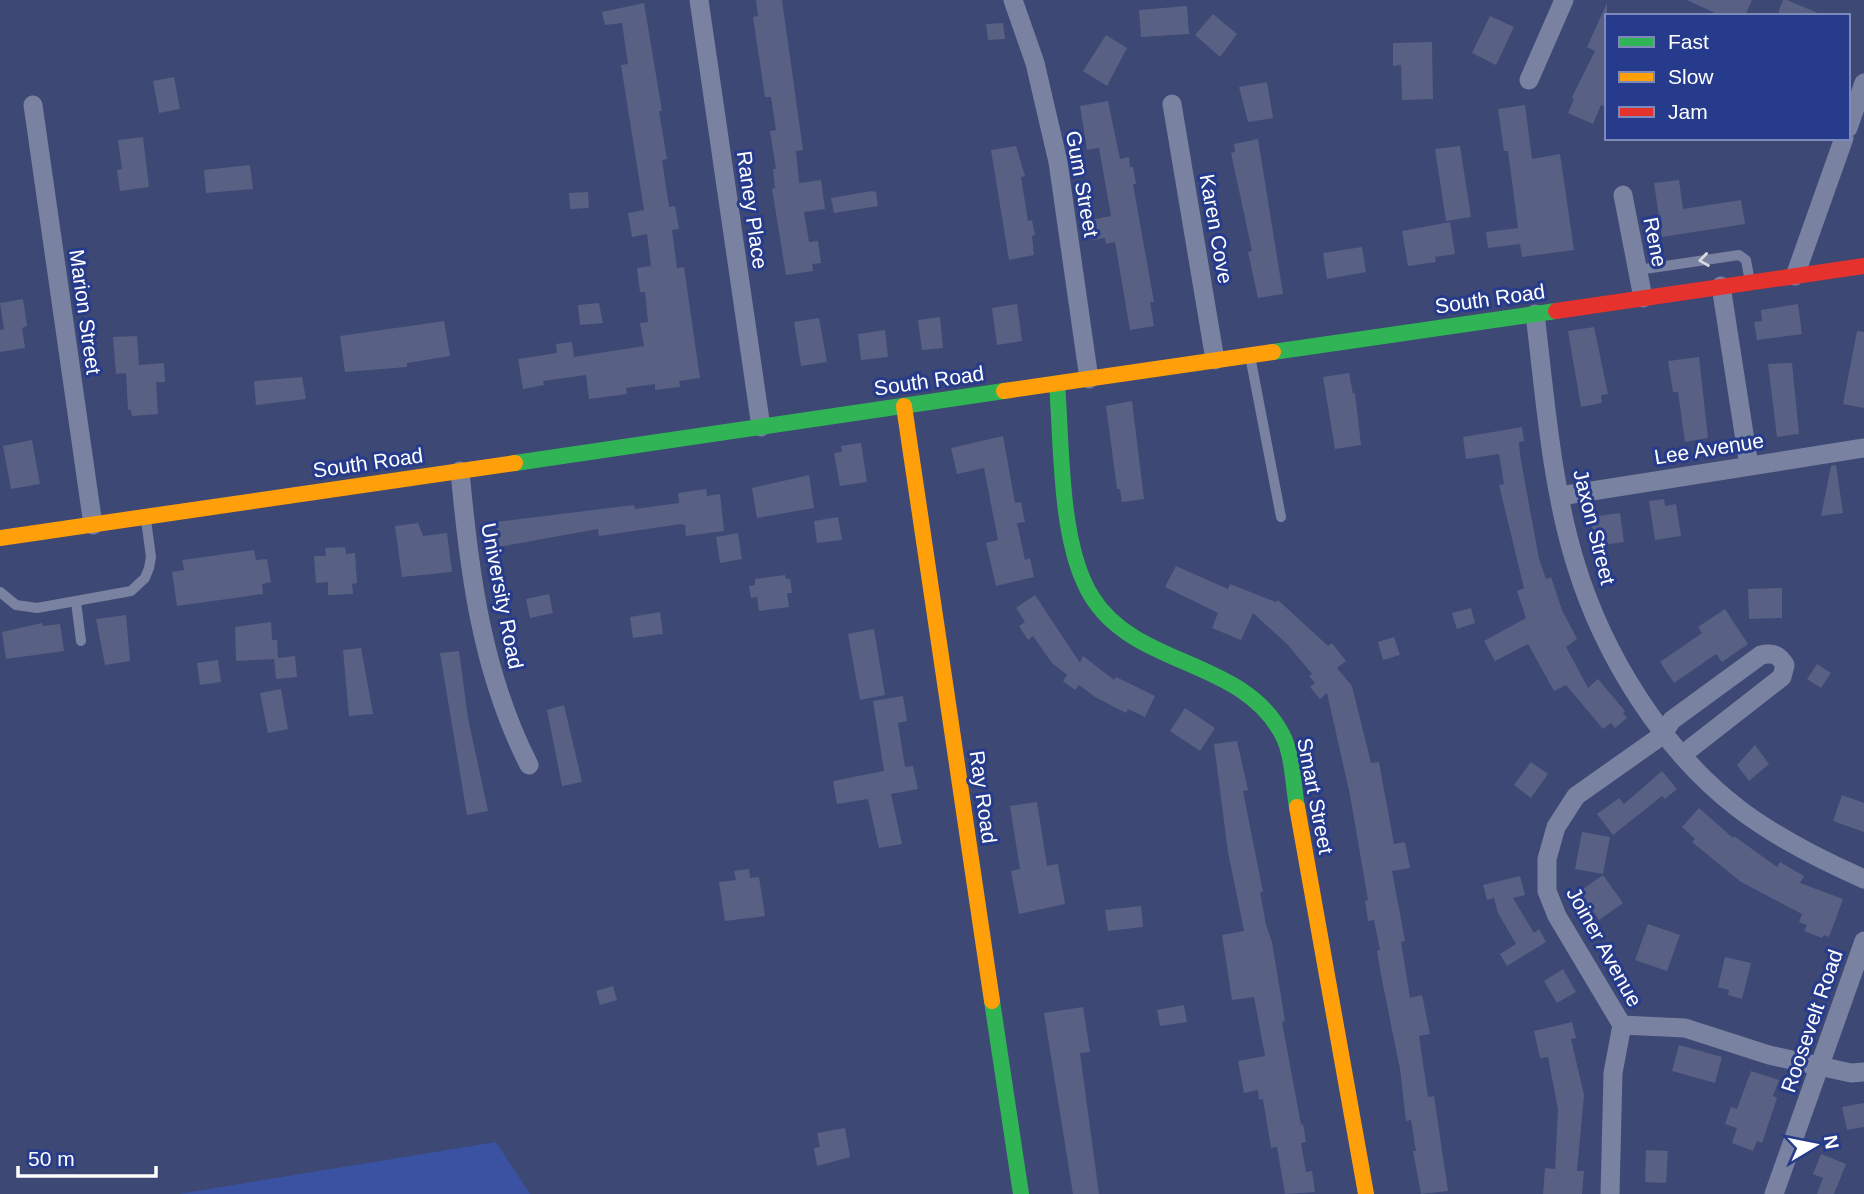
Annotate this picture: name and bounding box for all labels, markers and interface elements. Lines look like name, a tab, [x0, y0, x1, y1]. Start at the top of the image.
legend	[1605, 14, 1850, 140]
text: Fast	[1668, 30, 1709, 53]
text: Slow	[1668, 65, 1714, 88]
text: Jam	[1668, 100, 1708, 123]
street label: Gum Street	[1062, 129, 1103, 239]
street label: Raney Place	[733, 149, 772, 270]
street label: Karen Cove	[1196, 172, 1237, 286]
street label: Rene	[1639, 215, 1672, 269]
street label: Marion Street	[65, 248, 106, 376]
one-way arrow	[1698, 253, 1710, 268]
street label: South Road	[1433, 279, 1546, 318]
street label: South Road	[872, 361, 985, 400]
street label: Lee Avenue	[1653, 428, 1765, 469]
street label: South Road	[311, 443, 424, 482]
street label: Jaxon Street	[1569, 467, 1620, 587]
street label: University Road	[477, 521, 528, 671]
street label: Smart Street	[1293, 736, 1338, 856]
street label: Ray Road	[966, 749, 1001, 845]
street label: Joiner Avenue	[1562, 883, 1647, 1010]
street label: Roosevelt Road	[1776, 946, 1847, 1095]
north arrow	[1780, 1110, 1850, 1180]
scale bar	[18, 1134, 156, 1178]
text: N	[1820, 1134, 1843, 1151]
text: 50 m	[28, 1147, 75, 1170]

